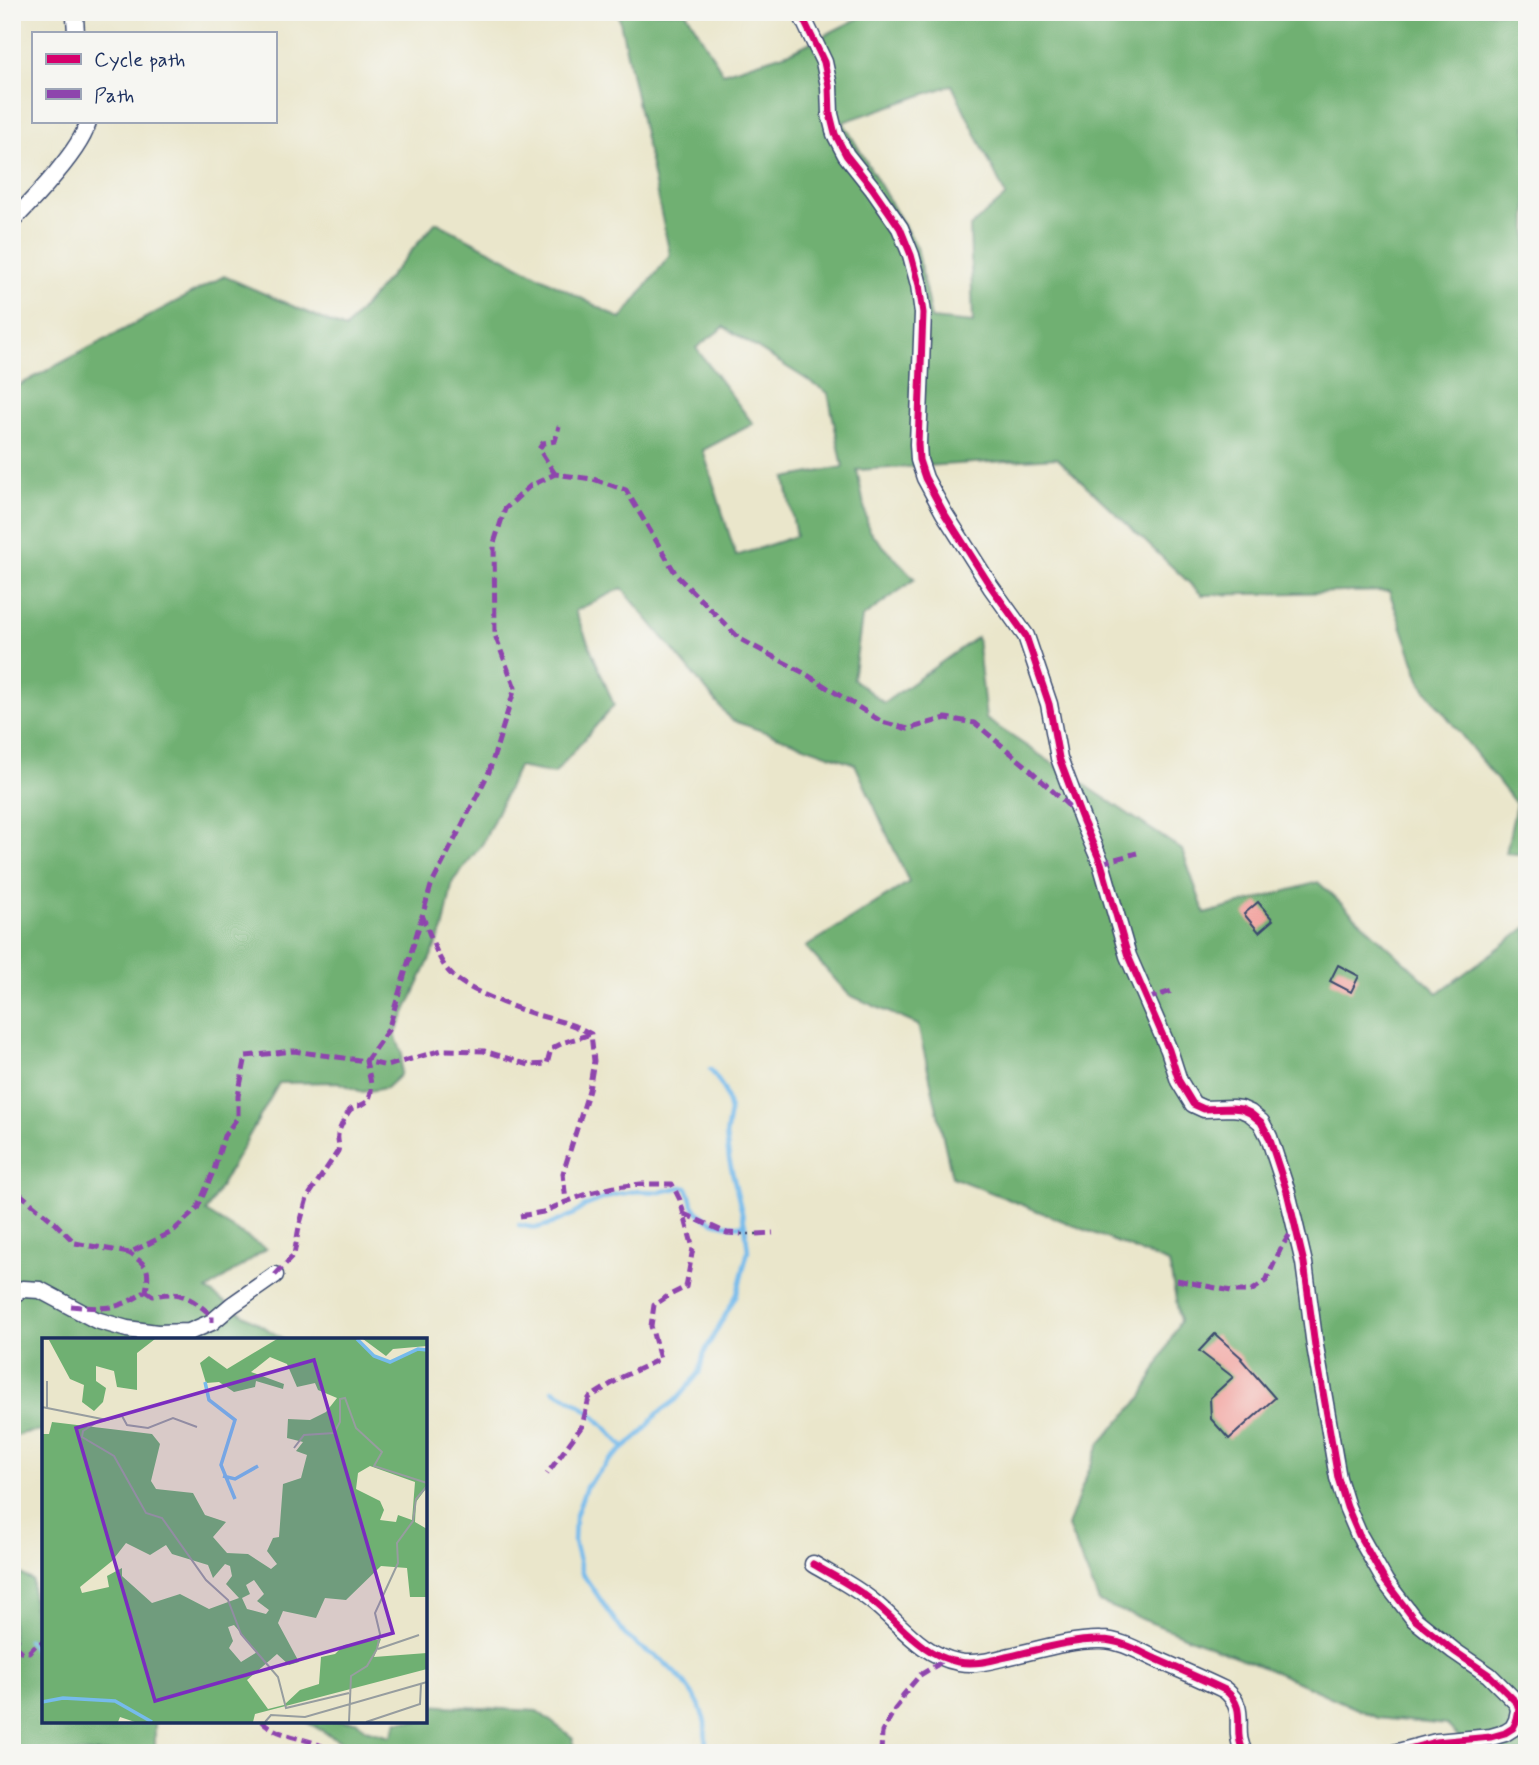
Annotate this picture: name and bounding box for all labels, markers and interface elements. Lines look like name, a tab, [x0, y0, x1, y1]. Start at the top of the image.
legend	[32, 32, 276, 122]
text: Cycle path	[94, 46, 185, 74]
text: Path	[94, 82, 134, 110]
inset map	[42, 1338, 427, 1723]

